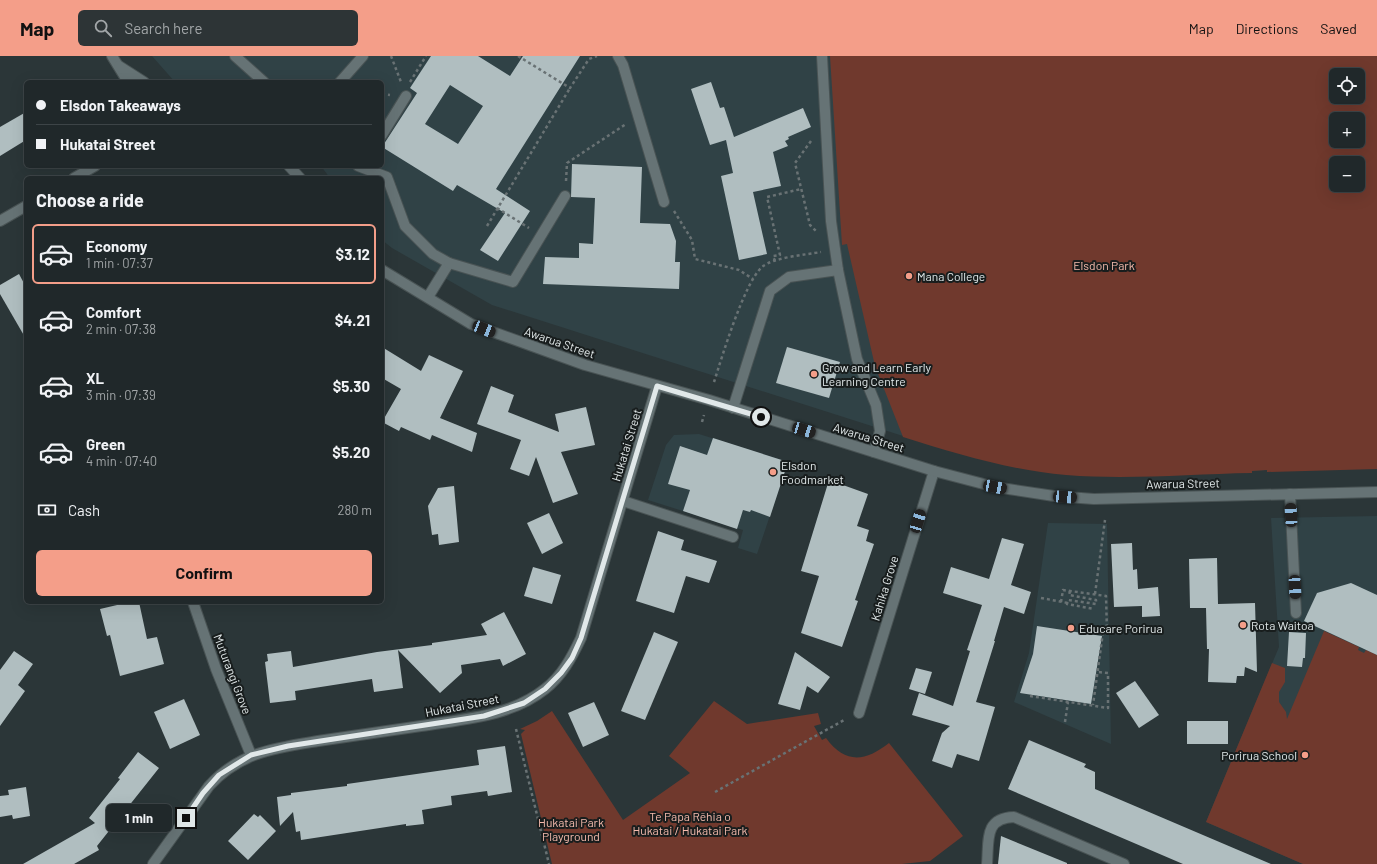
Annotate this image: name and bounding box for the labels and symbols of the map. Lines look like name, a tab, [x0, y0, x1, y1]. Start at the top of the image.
park label: Elsdon Park	[1073, 258, 1135, 272]
place label: Mana College	[917, 269, 985, 283]
marker: Mana College	[904, 271, 914, 281]
car	[471, 319, 497, 339]
street label: Awarua Street	[523, 323, 597, 361]
place label: Grow and Learn Early Learning Centre	[822, 360, 932, 388]
marker: Grow and Learn Early Learning Centre	[809, 369, 819, 379]
street label: Hukatai Street	[608, 407, 644, 483]
route start	[752, 408, 770, 426]
street label: Awarua Street	[832, 420, 906, 454]
car	[791, 421, 817, 439]
place label: Elsdon Foodmarket	[781, 458, 844, 486]
marker: Elsdon Foodmarket	[768, 467, 778, 477]
street label: Awarua Street	[1146, 475, 1220, 491]
car	[982, 479, 1008, 495]
car	[1053, 490, 1077, 504]
car	[1284, 503, 1298, 527]
car	[909, 508, 927, 534]
street label: Kahika Grove	[867, 554, 901, 622]
car	[1288, 575, 1302, 599]
place label: Rota Waitoa	[1251, 618, 1314, 632]
marker: Rota Waitoa	[1238, 620, 1248, 630]
place label: Educare Porirua	[1079, 621, 1163, 635]
marker: Educare Porirua	[1066, 623, 1076, 633]
street label: Muturangi Grove	[211, 632, 255, 716]
street label: Hukatai Street	[424, 691, 500, 719]
place label: Porirua School	[1221, 748, 1297, 762]
marker: Porirua School	[1300, 750, 1310, 760]
callout: 1 min	[106, 804, 172, 832]
route end	[177, 809, 195, 827]
park label: Te Papa Rēhia o Hukatai / Hukatai Park	[632, 809, 748, 837]
park label: Hukatai Park Playground	[538, 815, 604, 843]

